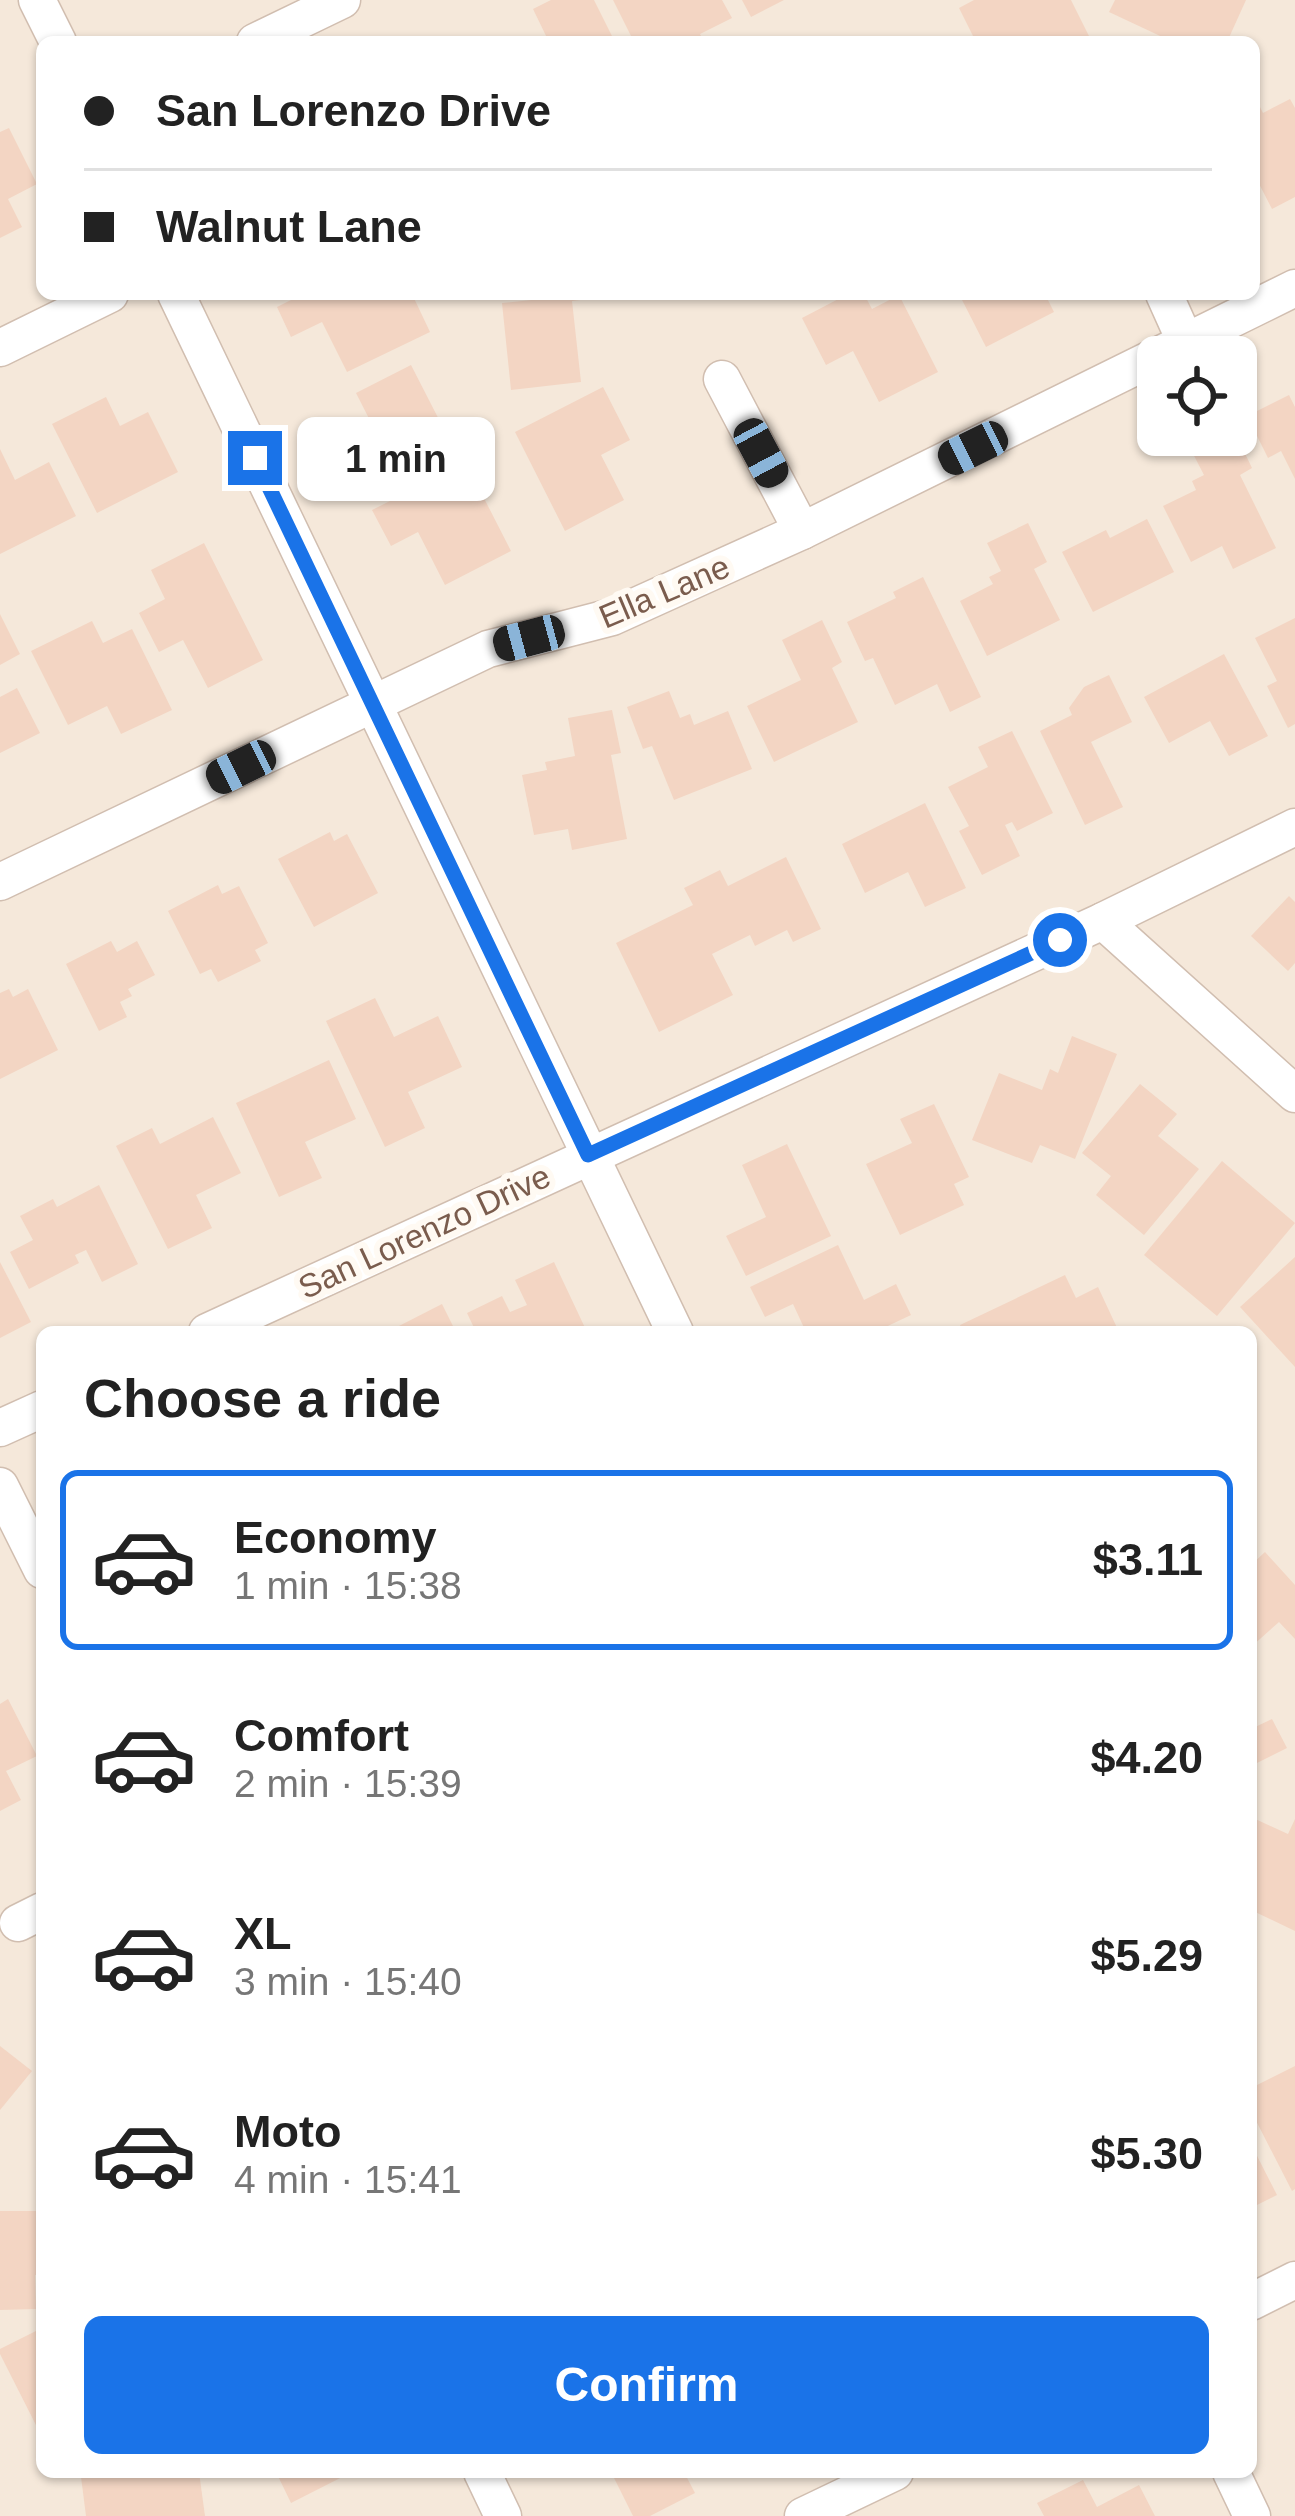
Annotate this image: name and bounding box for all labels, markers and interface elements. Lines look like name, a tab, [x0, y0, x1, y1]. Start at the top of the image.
text: San Lorenzo Drive	[156, 85, 551, 136]
text: Walnut Lane	[156, 201, 422, 252]
map controls	[1137, 336, 1257, 456]
button: locate	[1137, 336, 1257, 456]
car	[728, 413, 794, 493]
callout: 1 min	[297, 416, 495, 500]
car	[933, 416, 1013, 480]
route end	[228, 431, 282, 485]
text: 1 min	[345, 437, 447, 480]
street label: Ella Lane	[594, 548, 735, 635]
car	[490, 611, 568, 665]
car	[201, 735, 281, 799]
route start	[1033, 913, 1087, 967]
street label: San Lorenzo Drive	[293, 1157, 556, 1306]
text: Choose a ride	[84, 1368, 441, 1428]
icon: car	[90, 1506, 198, 1614]
text: Economy	[234, 1512, 437, 1563]
text: $3.11	[1093, 1534, 1203, 1585]
text: 1 min · 15:38	[234, 1564, 462, 1607]
icon: car	[90, 1704, 198, 1812]
text: Comfort	[234, 1710, 409, 1761]
text: $4.20	[1090, 1732, 1203, 1783]
text: 2 min · 15:39	[234, 1762, 462, 1805]
icon: car	[90, 1902, 198, 2010]
text: XL	[234, 1908, 292, 1959]
text: $5.29	[1090, 1930, 1203, 1981]
text: 3 min · 15:40	[234, 1960, 462, 2003]
icon: car	[90, 2100, 198, 2208]
text: Moto	[234, 2106, 341, 2157]
text: $5.30	[1090, 2128, 1203, 2179]
text: 4 min · 15:41	[234, 2158, 462, 2201]
button: Confirm	[84, 2316, 1209, 2454]

